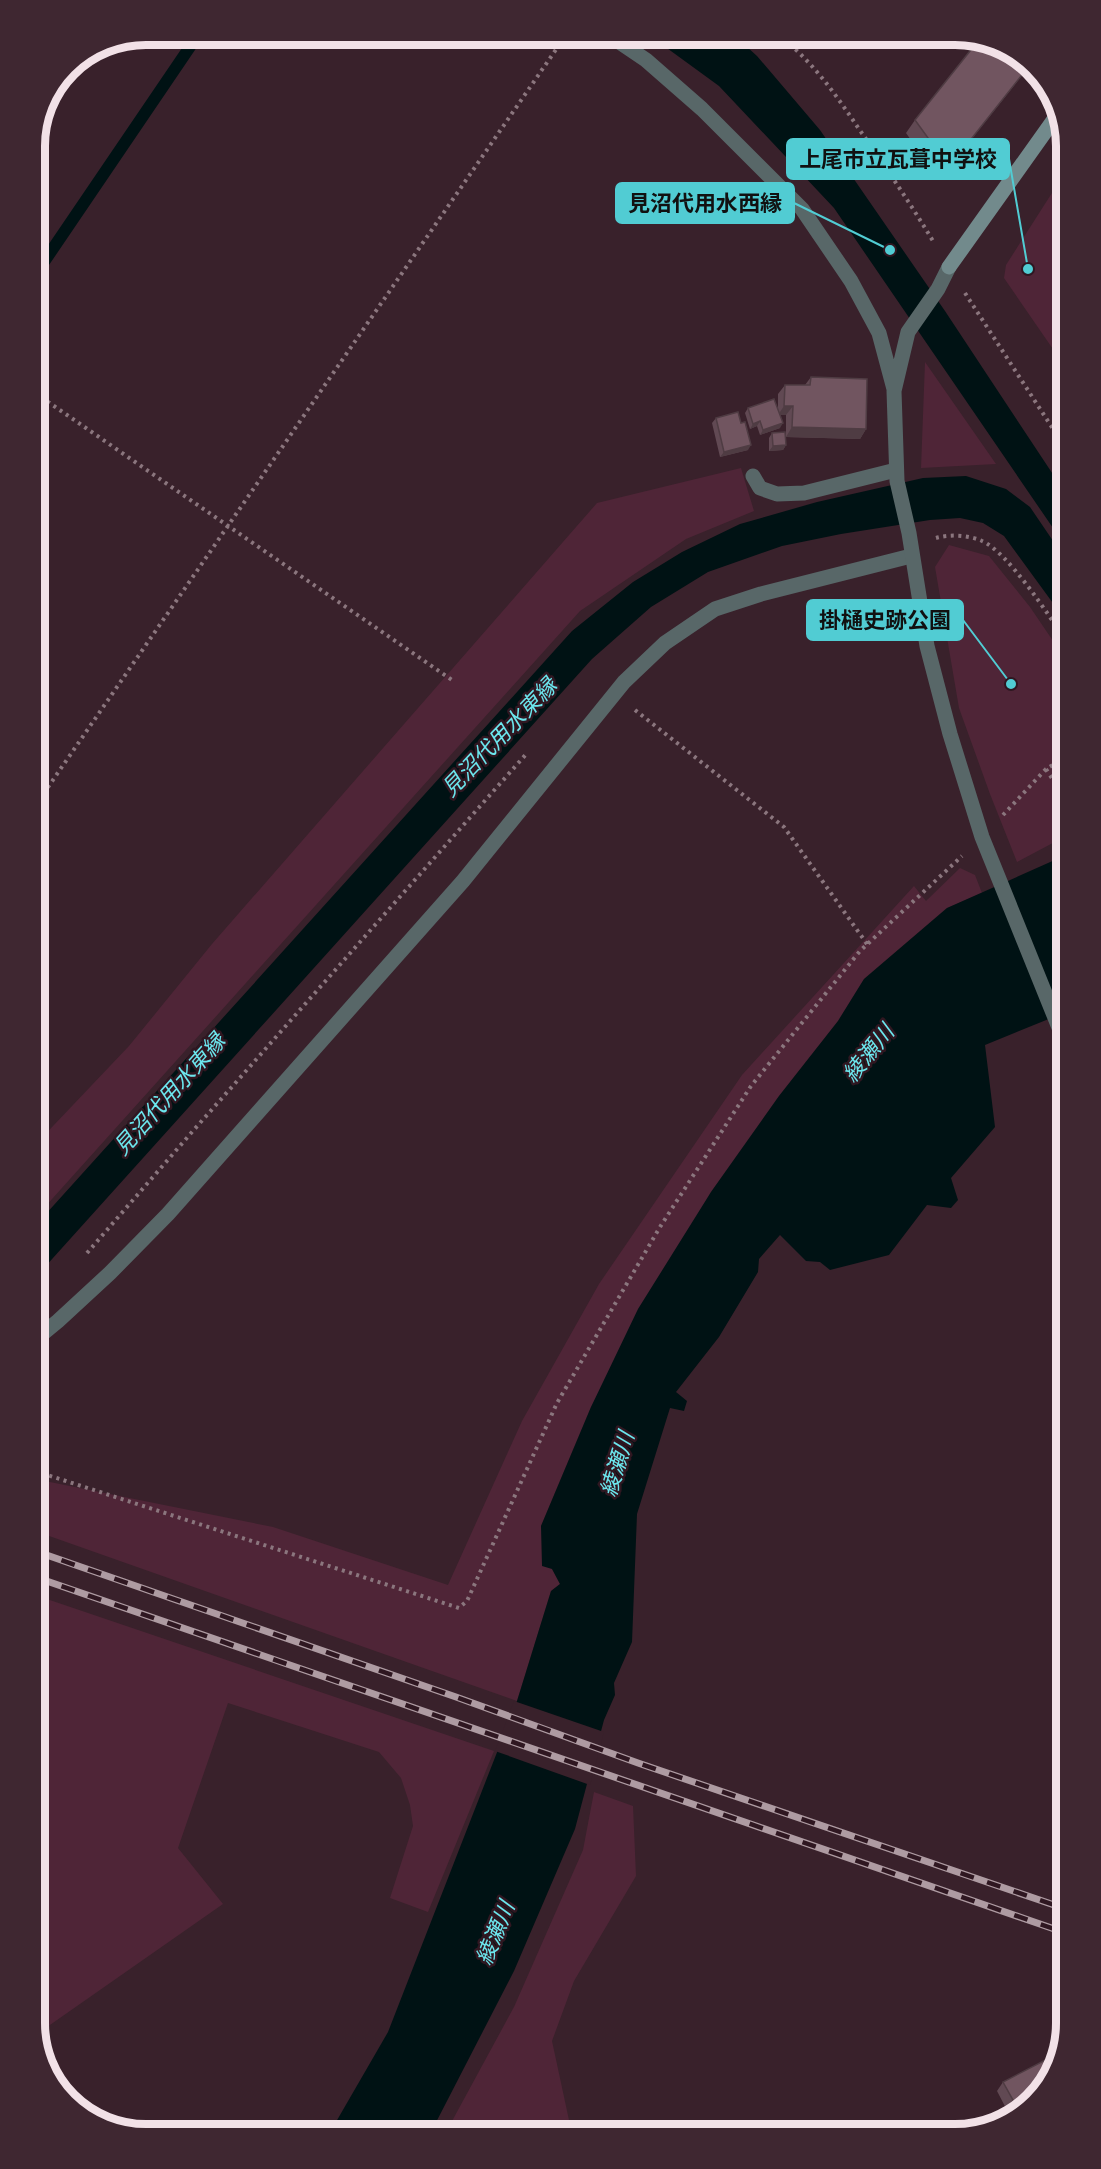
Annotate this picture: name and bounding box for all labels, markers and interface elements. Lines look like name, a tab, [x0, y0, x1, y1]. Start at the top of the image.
callout: 上尾市立瓦葺中学校	[787, 139, 1009, 179]
text: 上尾市立瓦葺中学校	[799, 143, 997, 175]
callout: 見沼代用水西縁	[616, 183, 794, 223]
text: 見沼代用水西縁	[628, 187, 782, 219]
callout: 掛樋史跡公園	[807, 600, 963, 640]
text: 掛樋史跡公園	[819, 604, 951, 636]
water label: 見沼代用水東縁	[434, 668, 566, 804]
water label: 綾瀬川	[835, 1016, 902, 1089]
water label: 見沼代用水東縁	[106, 1024, 234, 1162]
water label: 綾瀬川	[592, 1426, 643, 1500]
water label: 綾瀬川	[468, 1895, 523, 1970]

